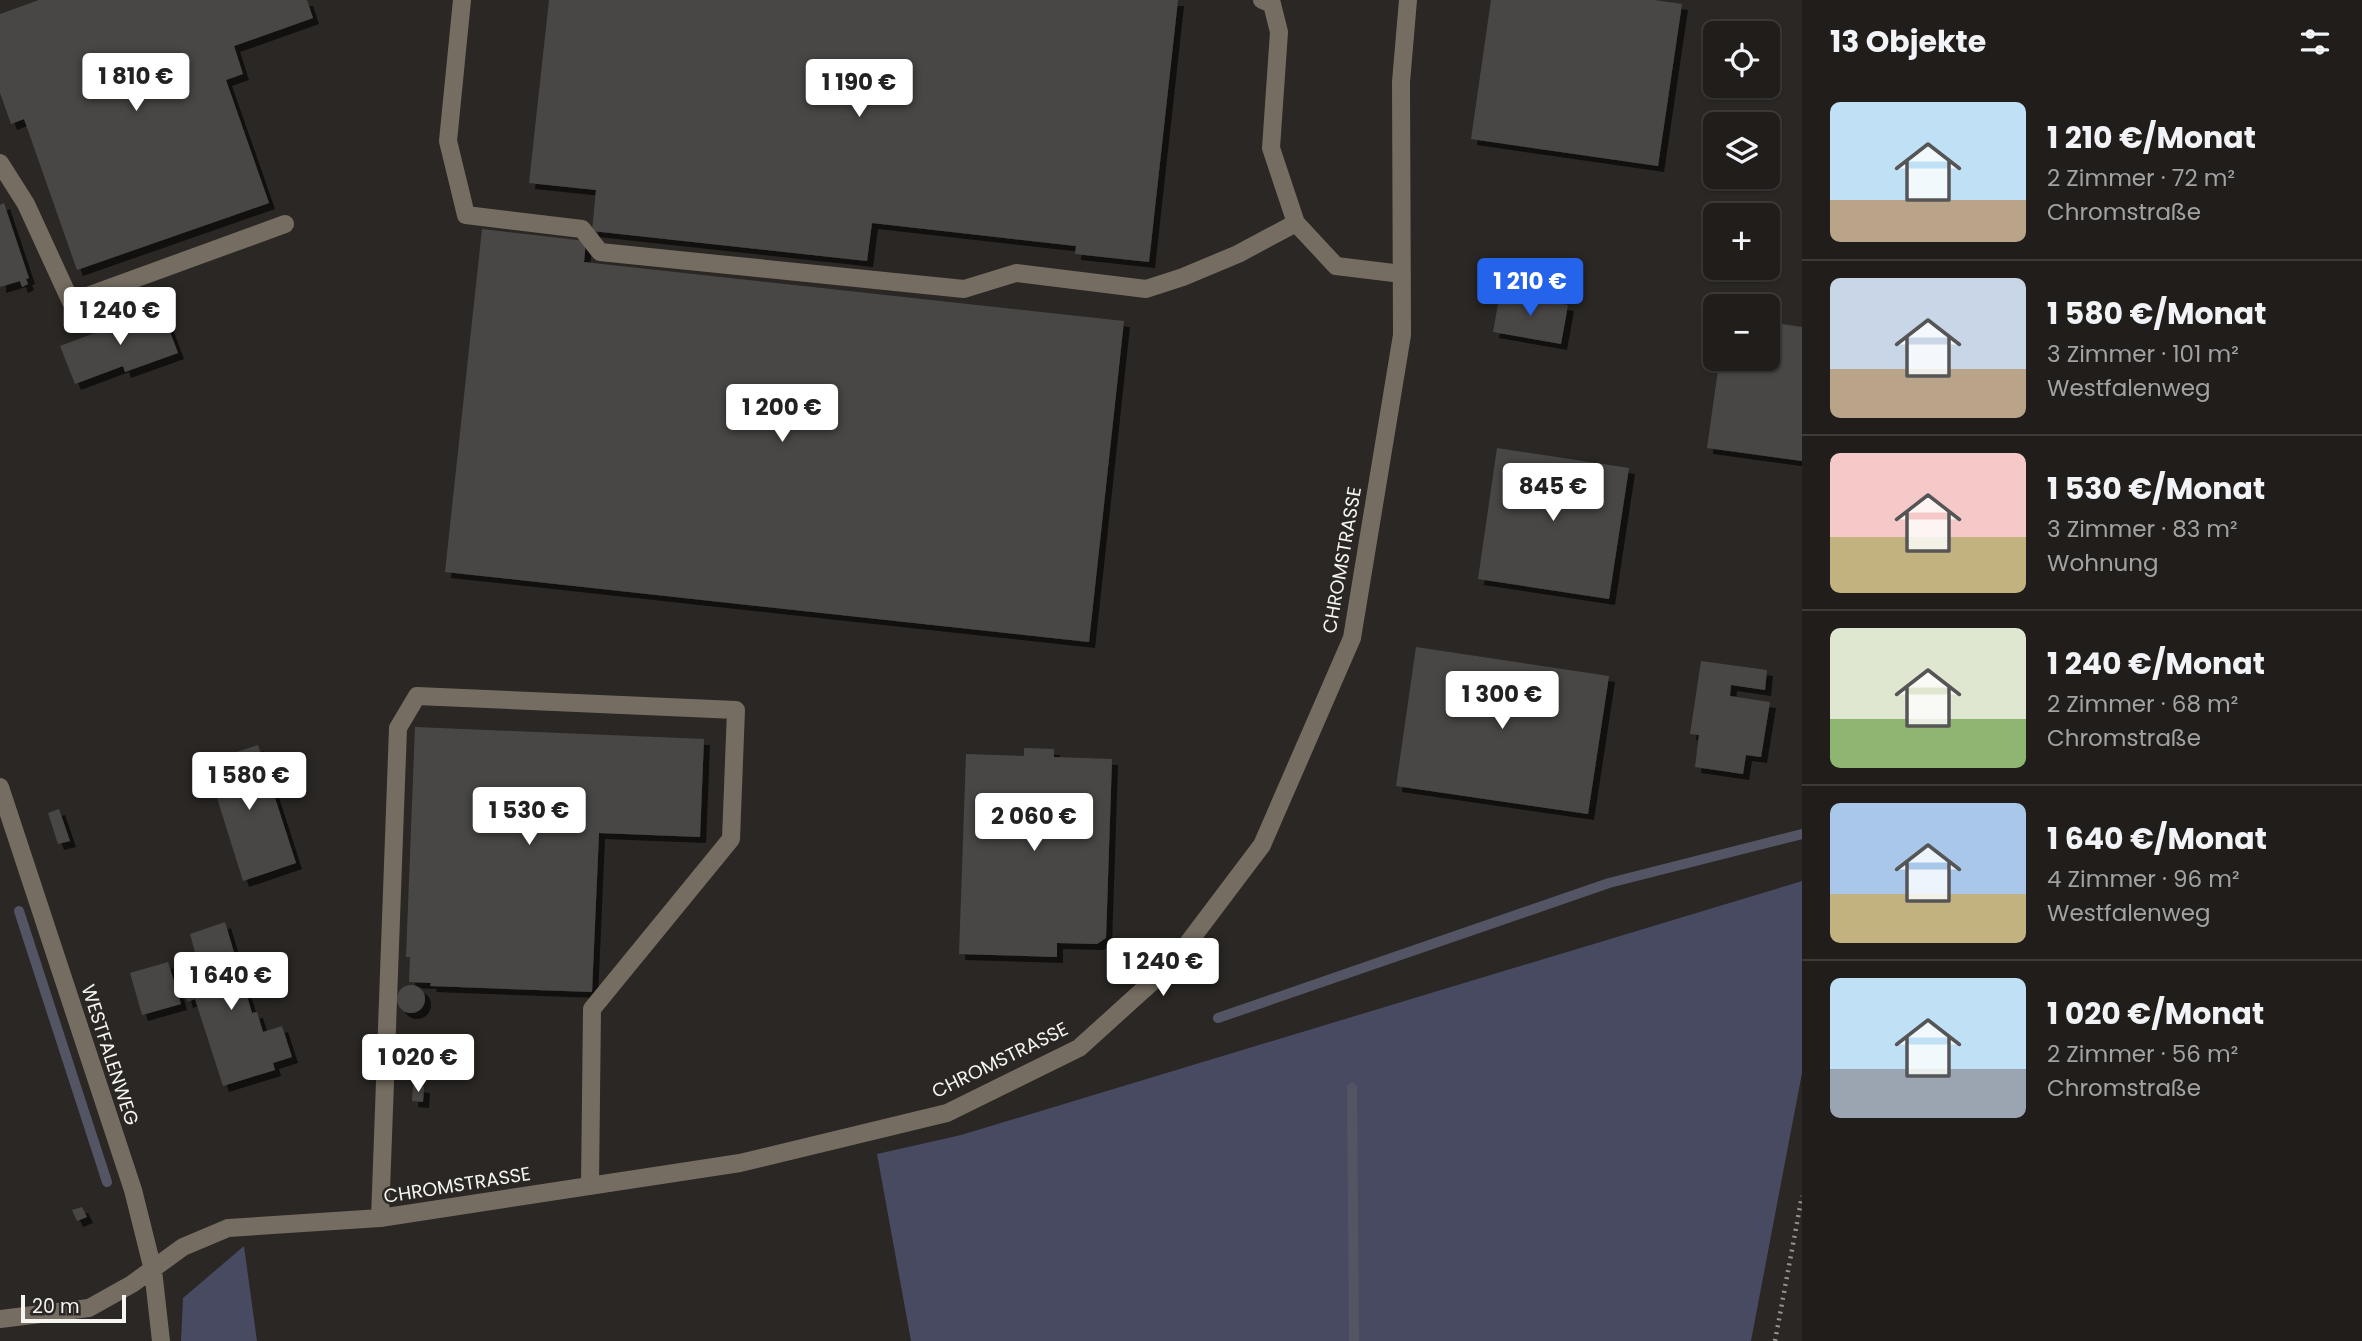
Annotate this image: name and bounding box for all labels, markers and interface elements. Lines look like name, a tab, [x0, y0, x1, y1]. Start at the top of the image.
text: 13 Objekte	[1830, 20, 1986, 63]
map controls	[1703, 21, 1780, 371]
button: locate	[1703, 21, 1780, 98]
icon: filters	[2296, 23, 2334, 61]
pin: 1 810 €	[71, 54, 201, 113]
text: 1 810 €	[98, 60, 174, 92]
pin: 1 190 €	[794, 60, 924, 119]
text: 1 190 €	[822, 66, 896, 98]
button: layers	[1703, 112, 1780, 189]
text: 1 210 €/Monat	[2047, 116, 2256, 159]
icon: home	[1886, 130, 1970, 214]
text: 2 Zimmer · 72 m²	[2047, 162, 2235, 194]
text: Chromstraße	[2047, 196, 2201, 228]
button: +	[1703, 203, 1780, 280]
pin: 1 210 €	[1465, 258, 1595, 318]
text: 1 210 €	[1493, 265, 1567, 297]
pin: 1 240 €	[55, 288, 185, 347]
text: 1 580 €/Monat	[2047, 292, 2266, 335]
text: 1 240 €	[80, 294, 160, 326]
button: −	[1703, 294, 1780, 371]
icon: home	[1886, 306, 1970, 390]
text: 3 Zimmer · 101 m²	[2047, 338, 2239, 370]
text: Westfalenweg	[2047, 372, 2211, 404]
pin: 1 200 €	[717, 384, 847, 444]
text: 1 200 €	[742, 391, 822, 423]
pin: 845 €	[1504, 463, 1602, 523]
text: 1 530 €/Monat	[2047, 467, 2265, 510]
text: 845 €	[1519, 470, 1587, 502]
icon: home	[1886, 481, 1970, 565]
street label: CHROMSTRASSE	[1316, 485, 1368, 635]
text: 3 Zimmer · 83 m²	[2047, 513, 2238, 545]
text: Wohnung	[2047, 547, 2159, 579]
text: 1 240 €/Monat	[2047, 642, 2265, 685]
icon: home	[1886, 656, 1970, 740]
pin: 1 300 €	[1437, 672, 1567, 731]
text: 1 300 €	[1462, 678, 1542, 710]
text: 2 Zimmer · 68 m²	[2047, 688, 2238, 720]
text: Chromstraße	[2047, 722, 2201, 754]
pin: 1 580 €	[184, 752, 314, 812]
text: 1 580 €	[208, 759, 290, 791]
pin: 1 530 €	[464, 788, 594, 847]
text: 1 530 €	[489, 794, 569, 826]
pin: 2 060 €	[969, 794, 1099, 853]
text: 2 060 €	[991, 800, 1077, 832]
text: 1 640 €/Monat	[2047, 817, 2267, 860]
icon: home	[1886, 831, 1970, 915]
text: 4 Zimmer · 96 m²	[2047, 863, 2240, 895]
text: Westfalenweg	[2047, 897, 2211, 929]
pin: 1 240 €	[1098, 939, 1228, 998]
text: 1 240 €	[1123, 945, 1203, 977]
pin: 1 640 €	[166, 953, 296, 1012]
text: 1 640 €	[190, 959, 272, 991]
street label: WESTFALENWEG	[75, 981, 145, 1129]
text: 1 020 €/Monat	[2047, 992, 2264, 1035]
icon: home	[1886, 1006, 1970, 1090]
street label: CHROMSTRASSE	[927, 1015, 1073, 1105]
pin: 1 020 €	[353, 1034, 483, 1094]
text: 2 Zimmer · 56 m²	[2047, 1038, 2238, 1070]
text: 1 020 €	[378, 1041, 458, 1073]
text: Chromstraße	[2047, 1072, 2201, 1104]
street label: CHROMSTRASSE	[382, 1160, 532, 1210]
scale bar	[21, 1292, 126, 1324]
text: 20 m	[32, 1293, 80, 1320]

